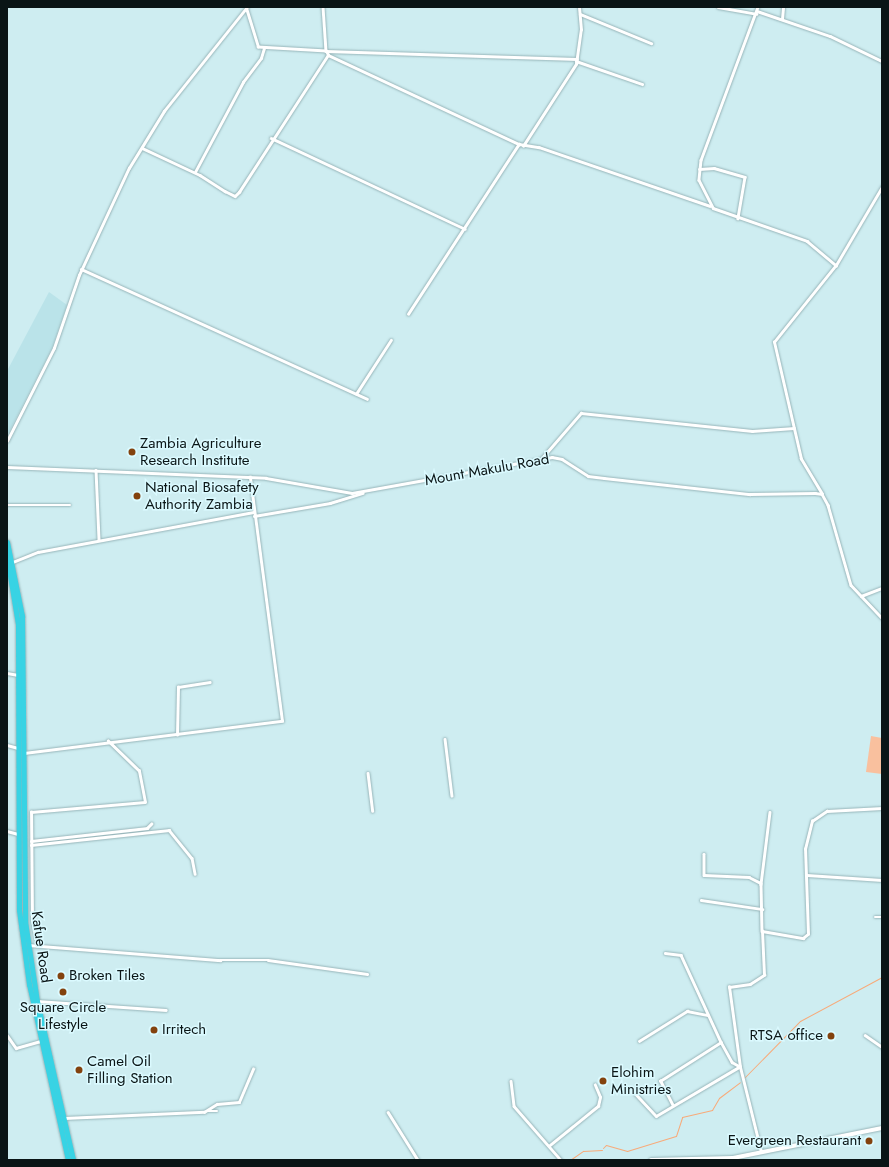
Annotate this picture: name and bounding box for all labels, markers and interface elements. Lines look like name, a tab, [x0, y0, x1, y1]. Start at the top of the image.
place label: Zambia Agriculture Research Institute	[140, 434, 261, 469]
marker: Zambia Agriculture Research Institute	[127, 447, 137, 457]
street label: Mount Makulu Road	[423, 450, 551, 490]
place label: National Biosafety Authority Zambia	[145, 478, 259, 513]
marker: National Biosafety Authority Zambia	[132, 491, 142, 501]
street label: Kafue Road	[27, 910, 55, 984]
place label: Broken Tiles	[69, 967, 145, 985]
marker: Broken Tiles	[56, 971, 66, 981]
marker: Square Circle Lifestyle	[58, 987, 68, 997]
place label: Square Circle Lifestyle	[20, 998, 106, 1033]
place label: Irritech	[162, 1021, 206, 1039]
marker: Irritech	[149, 1025, 159, 1035]
place label: RTSA office	[749, 1027, 823, 1045]
marker: RTSA office	[826, 1031, 836, 1041]
place label: Camel Oil Filling Station	[87, 1052, 173, 1087]
place label: Elohim Ministries	[611, 1063, 671, 1098]
marker: Camel Oil Filling Station	[74, 1065, 84, 1075]
marker: Elohim Ministries	[598, 1076, 608, 1086]
place label: Evergreen Restaurant	[728, 1132, 861, 1150]
marker: Evergreen Restaurant	[864, 1136, 874, 1146]

